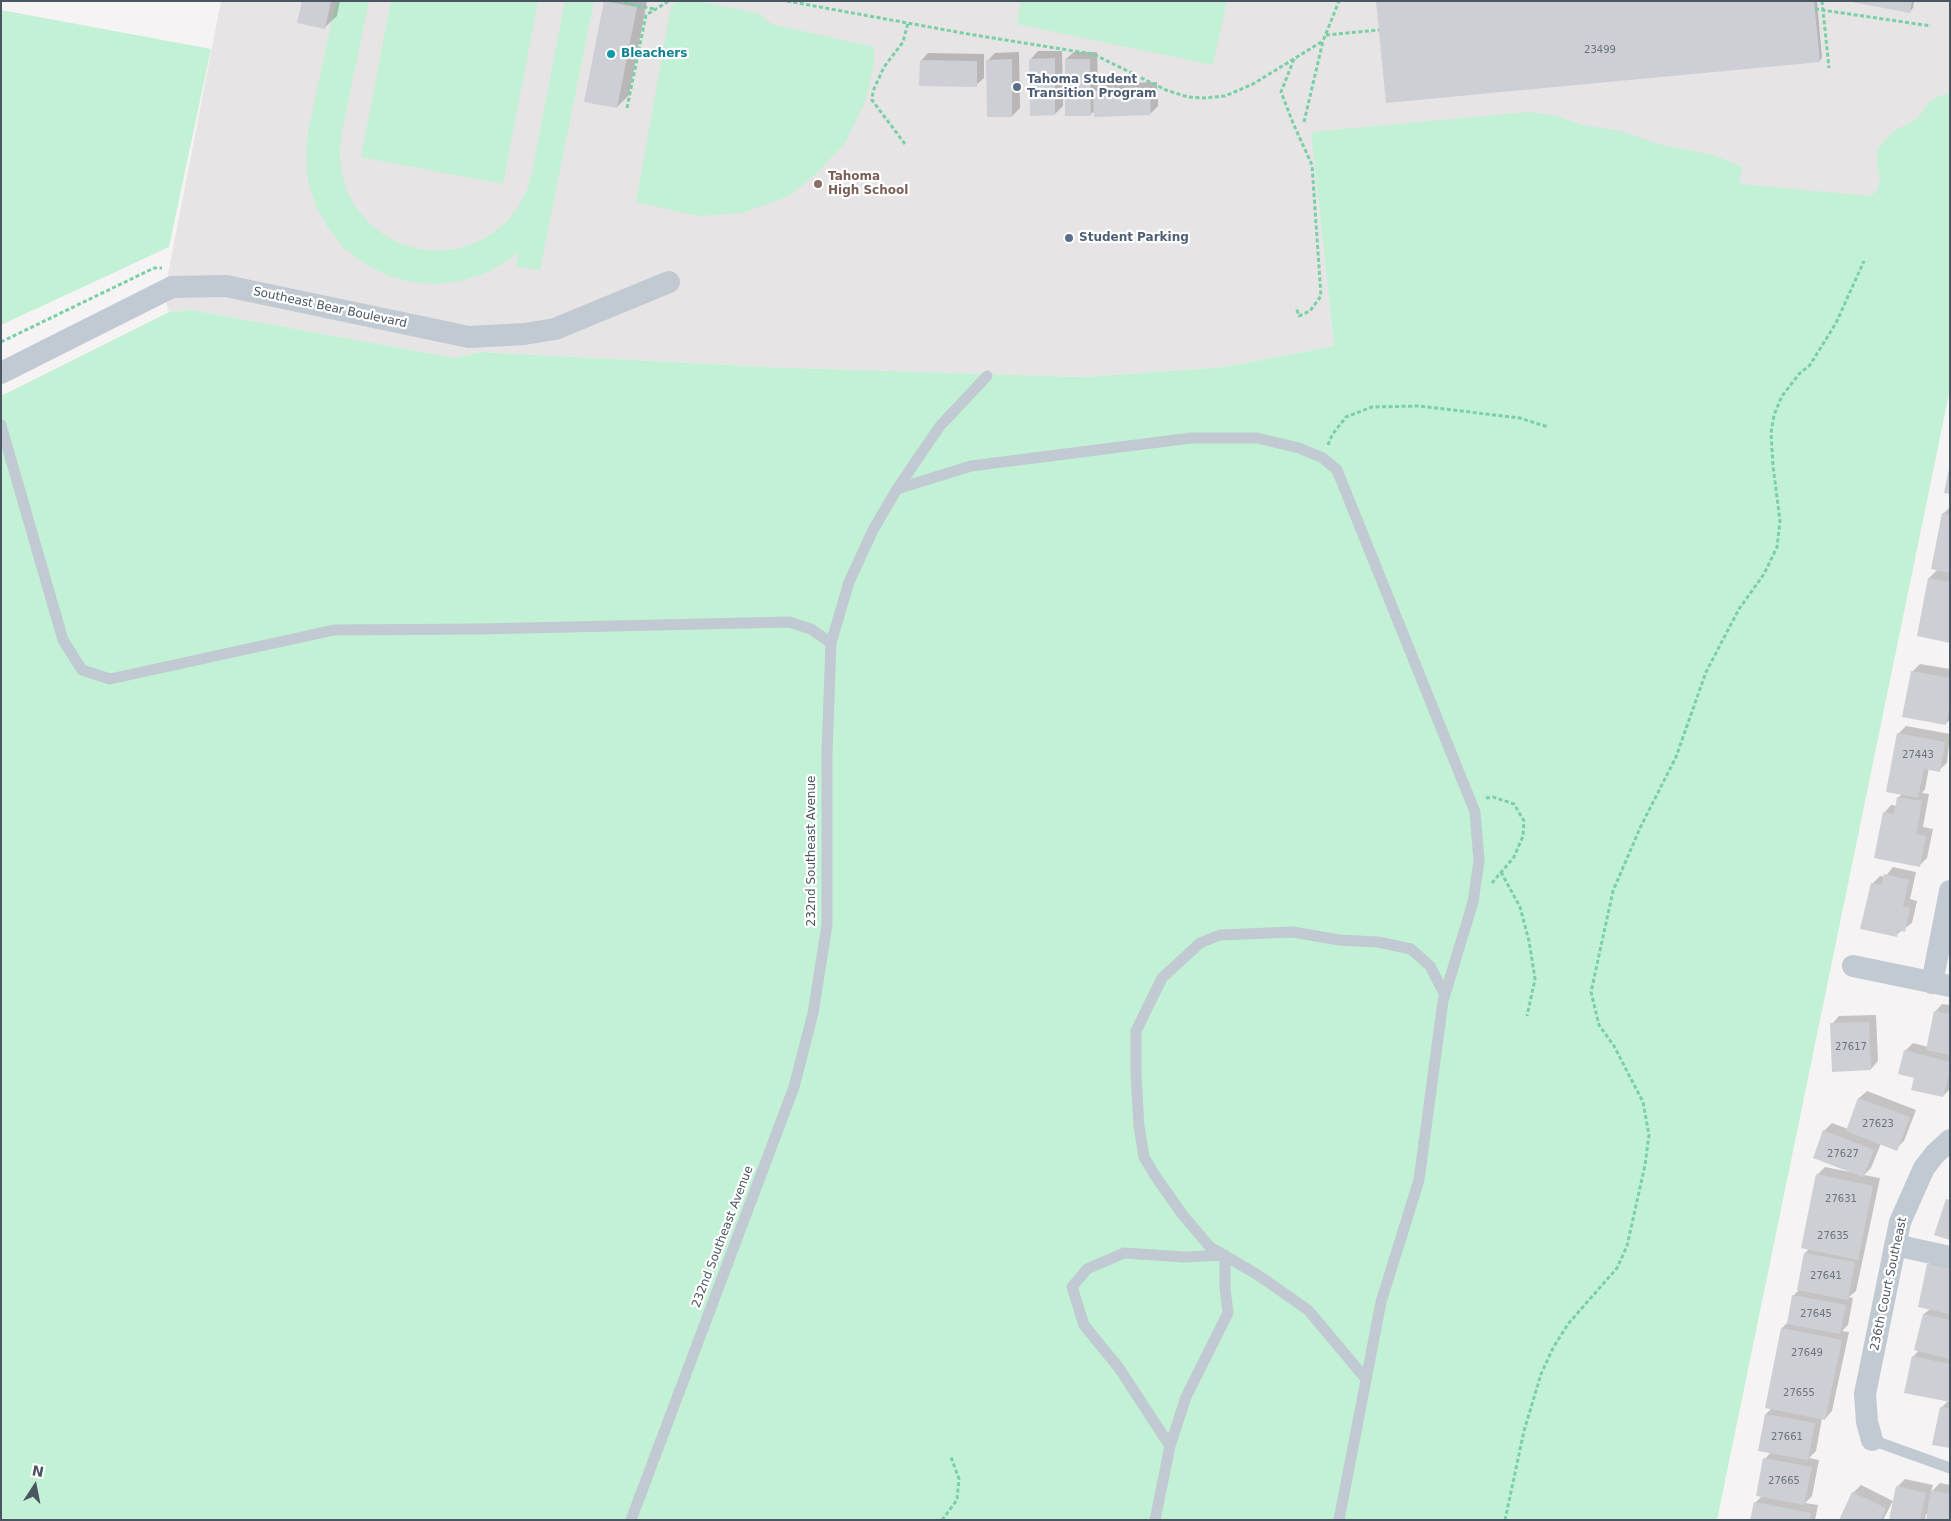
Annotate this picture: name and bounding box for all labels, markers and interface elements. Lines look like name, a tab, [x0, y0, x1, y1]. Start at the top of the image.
house number: 23499	[1584, 44, 1616, 56]
place label: Bleachers	[621, 47, 687, 61]
marker: Bleachers	[605, 48, 617, 60]
place label: Tahoma Student Transition Program	[1027, 73, 1157, 101]
marker: Tahoma Student Transition Program	[1011, 81, 1023, 93]
place label: Tahoma High School	[828, 170, 908, 198]
marker: Tahoma High School	[812, 178, 824, 190]
place label: Student Parking	[1079, 231, 1189, 245]
marker: Student Parking	[1063, 232, 1075, 244]
street label: Southeast Bear Boulevard	[252, 285, 408, 331]
house number: 27443	[1902, 749, 1934, 761]
street label: 232nd Southeast Avenue	[805, 776, 819, 926]
house number: 27617	[1835, 1041, 1867, 1053]
house number: 27623	[1862, 1118, 1894, 1130]
house number: 27627	[1827, 1148, 1859, 1160]
street label: 232nd Southeast Avenue	[689, 1164, 757, 1310]
house number: 27631	[1825, 1193, 1857, 1205]
street label: 236th Court Southeast	[1868, 1216, 1910, 1352]
house number: 27635	[1817, 1230, 1849, 1242]
house number: 27641	[1810, 1270, 1842, 1282]
house number: 27645	[1800, 1308, 1832, 1320]
house number: 27649	[1791, 1347, 1823, 1359]
house number: 27655	[1783, 1387, 1815, 1399]
house number: 27661	[1771, 1431, 1803, 1443]
north arrow	[10, 1461, 60, 1511]
text: N	[31, 1462, 45, 1480]
house number: 27665	[1768, 1475, 1800, 1487]

